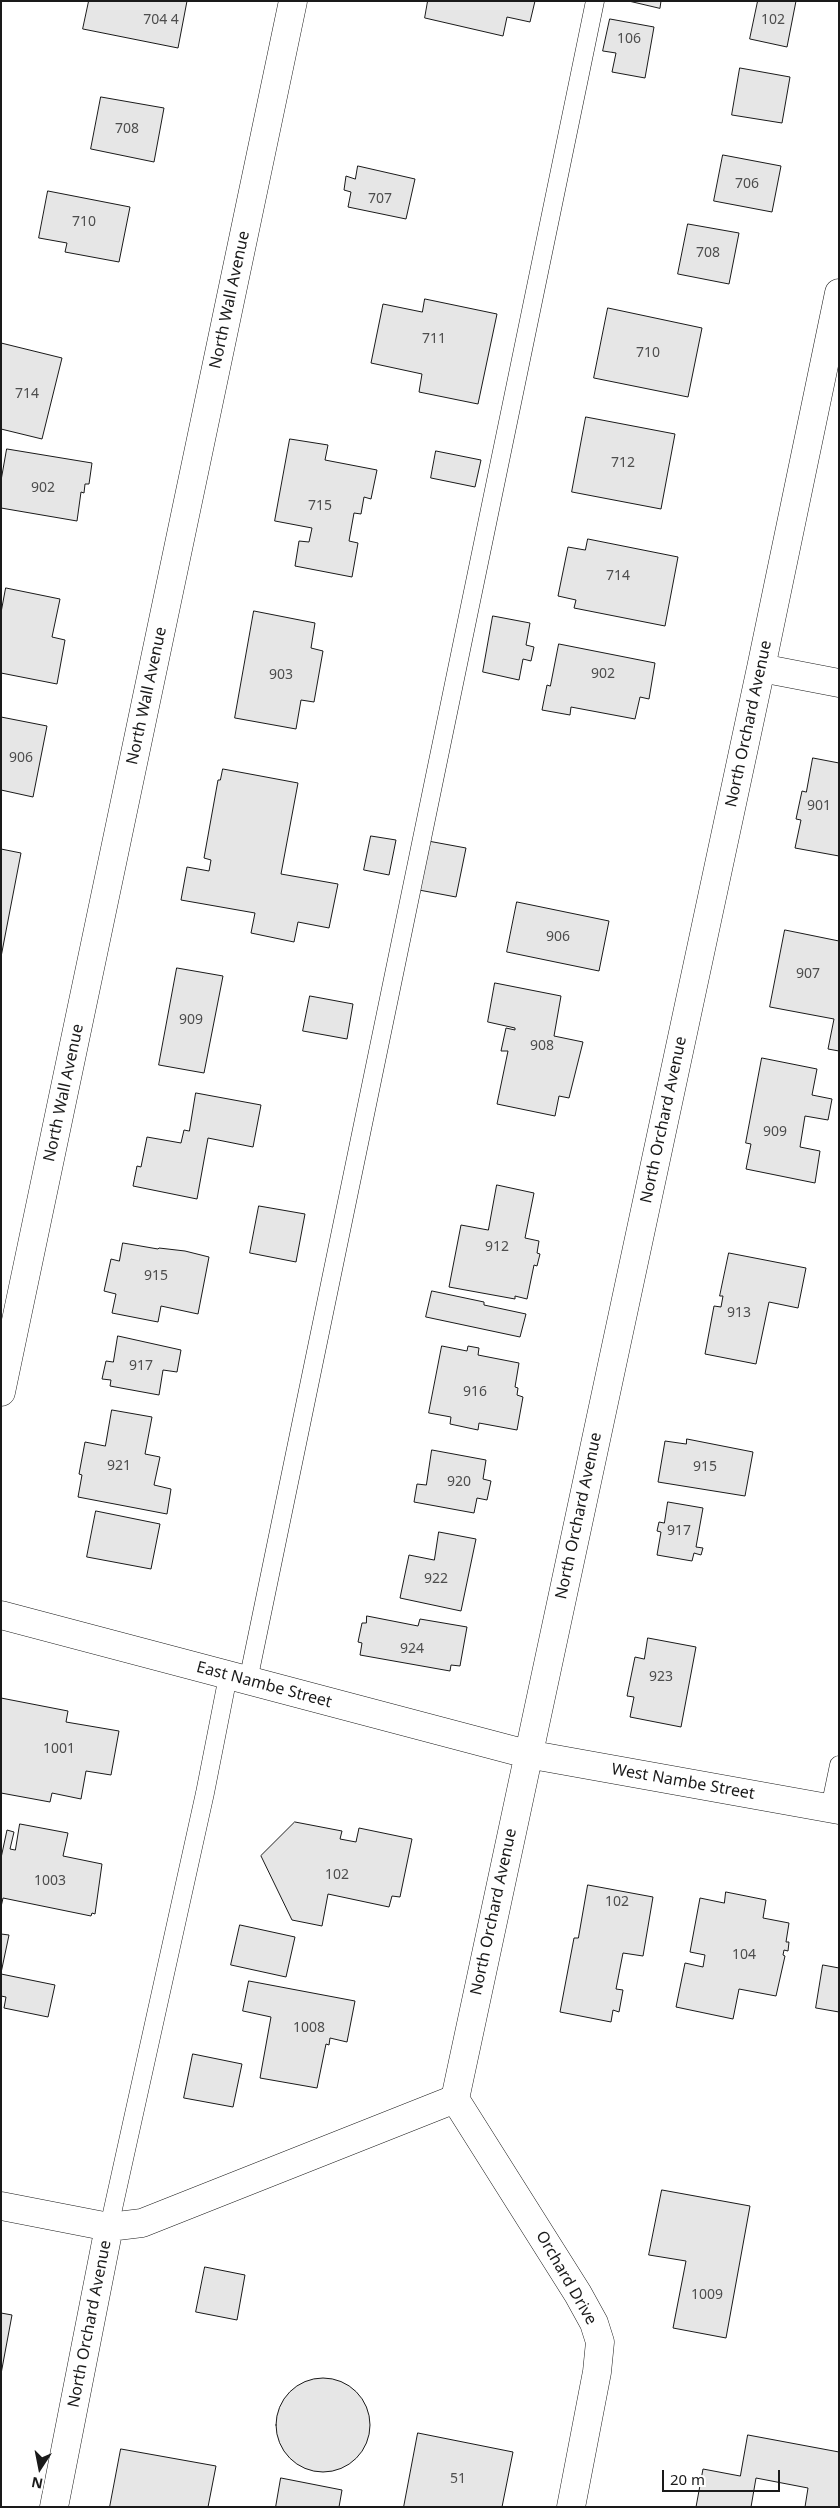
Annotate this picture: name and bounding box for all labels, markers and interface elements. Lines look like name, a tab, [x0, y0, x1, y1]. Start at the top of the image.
house number: 704 4	[143, 12, 179, 28]
house number: 102	[761, 12, 785, 28]
house number: 106	[617, 31, 641, 47]
house number: 708	[115, 121, 139, 137]
house number: 706	[735, 176, 759, 192]
house number: 707	[368, 191, 392, 207]
house number: 710	[72, 214, 96, 230]
street label: North Wall Avenue	[206, 229, 254, 371]
house number: 708	[696, 245, 720, 261]
house number: 711	[422, 331, 446, 347]
house number: 710	[636, 345, 660, 361]
house number: 714	[15, 386, 39, 402]
house number: 712	[611, 455, 635, 471]
house number: 902	[31, 480, 55, 496]
house number: 715	[308, 498, 332, 514]
house number: 714	[606, 568, 630, 584]
street label: North Wall Avenue	[123, 625, 171, 767]
street label: North Orchard Avenue	[722, 639, 776, 809]
house number: 902	[591, 666, 615, 682]
house number: 903	[269, 667, 293, 683]
house number: 906	[9, 750, 33, 766]
house number: 901	[807, 798, 831, 814]
house number: 906	[546, 929, 570, 945]
house number: 907	[796, 966, 820, 982]
house number: 909	[179, 1012, 203, 1028]
street label: North Wall Avenue	[40, 1022, 88, 1164]
street label: North Orchard Avenue	[637, 1035, 691, 1205]
house number: 908	[530, 1038, 554, 1054]
house number: 909	[763, 1124, 787, 1140]
house number: 912	[485, 1239, 509, 1255]
house number: 915	[144, 1268, 168, 1284]
house number: 913	[727, 1305, 751, 1321]
house number: 917	[129, 1358, 153, 1374]
house number: 916	[463, 1384, 487, 1400]
street label: North Orchard Avenue	[552, 1431, 606, 1601]
house number: 921	[107, 1458, 131, 1474]
house number: 915	[693, 1459, 717, 1475]
house number: 920	[447, 1474, 471, 1490]
house number: 917	[667, 1523, 691, 1539]
house number: 922	[424, 1571, 448, 1587]
house number: 924	[400, 1641, 424, 1657]
street label: East Nambe Street	[194, 1658, 334, 1712]
house number: 923	[649, 1669, 673, 1685]
house number: 1001	[43, 1741, 75, 1757]
street label: West Nambe Street	[610, 1760, 756, 1804]
street label: North Orchard Avenue	[467, 1827, 521, 1997]
house number: 102	[325, 1867, 349, 1883]
house number: 1003	[34, 1873, 66, 1889]
house number: 102	[605, 1894, 629, 1910]
house number: 104	[732, 1947, 756, 1963]
house number: 1008	[293, 2020, 325, 2036]
street label: Orchard Drive	[531, 2228, 601, 2328]
street label: North Orchard Avenue	[64, 2239, 116, 2409]
house number: 1009	[691, 2287, 723, 2303]
north arrow	[15, 2443, 65, 2493]
scale bar	[665, 2460, 782, 2492]
text: 20 m	[670, 2469, 705, 2489]
house number: 51	[450, 2471, 466, 2487]
text: N	[30, 2473, 44, 2494]

